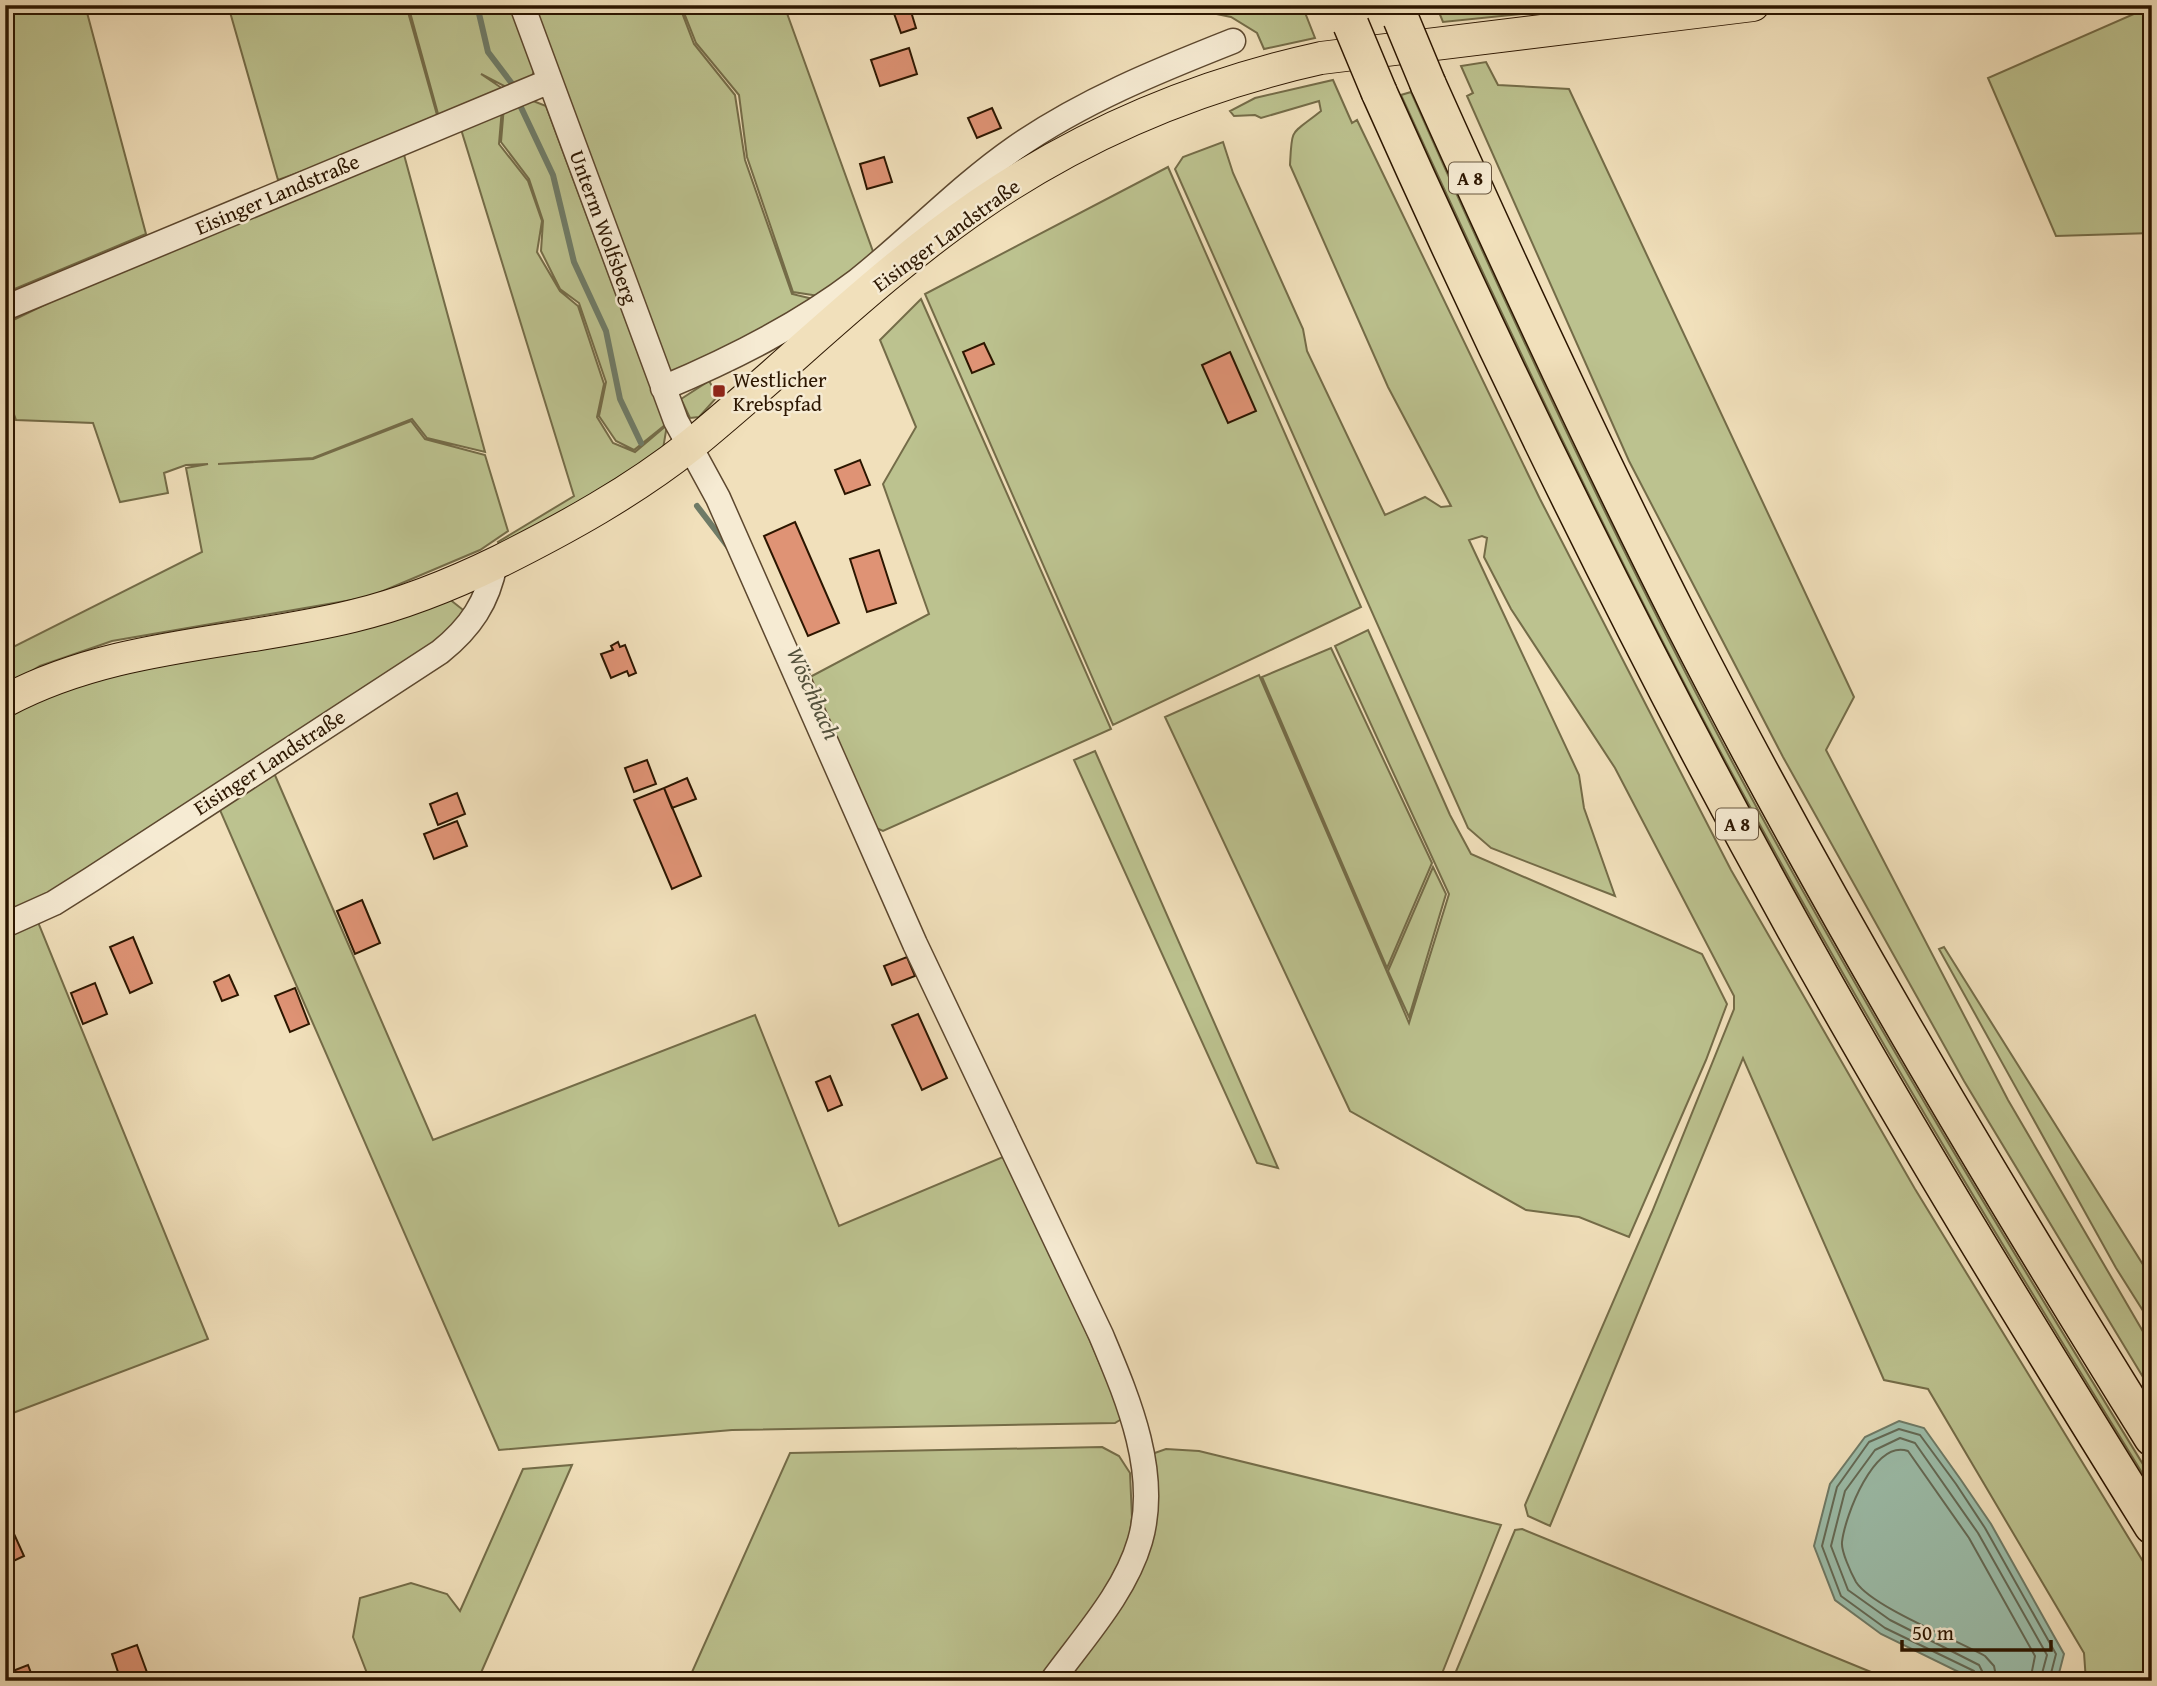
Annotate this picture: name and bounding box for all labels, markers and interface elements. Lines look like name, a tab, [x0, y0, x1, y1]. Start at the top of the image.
street label: Eisinger Landstraße	[190, 145, 364, 243]
street label: Unterm Wolfsberg	[562, 146, 646, 309]
road number: A 8	[1449, 162, 1491, 194]
street label: Eisinger Landstraße	[866, 171, 1026, 299]
place label: Westlicher Krebspfad	[733, 364, 827, 419]
marker: Westlicher Krebspfad	[711, 383, 727, 399]
water label: Wöschbach	[779, 641, 849, 745]
street label: Eisinger Landstraße	[187, 701, 351, 823]
road number: A 8	[1716, 808, 1758, 839]
scale bar	[1902, 1609, 2050, 1653]
text: 50 m	[1912, 1617, 1954, 1648]

